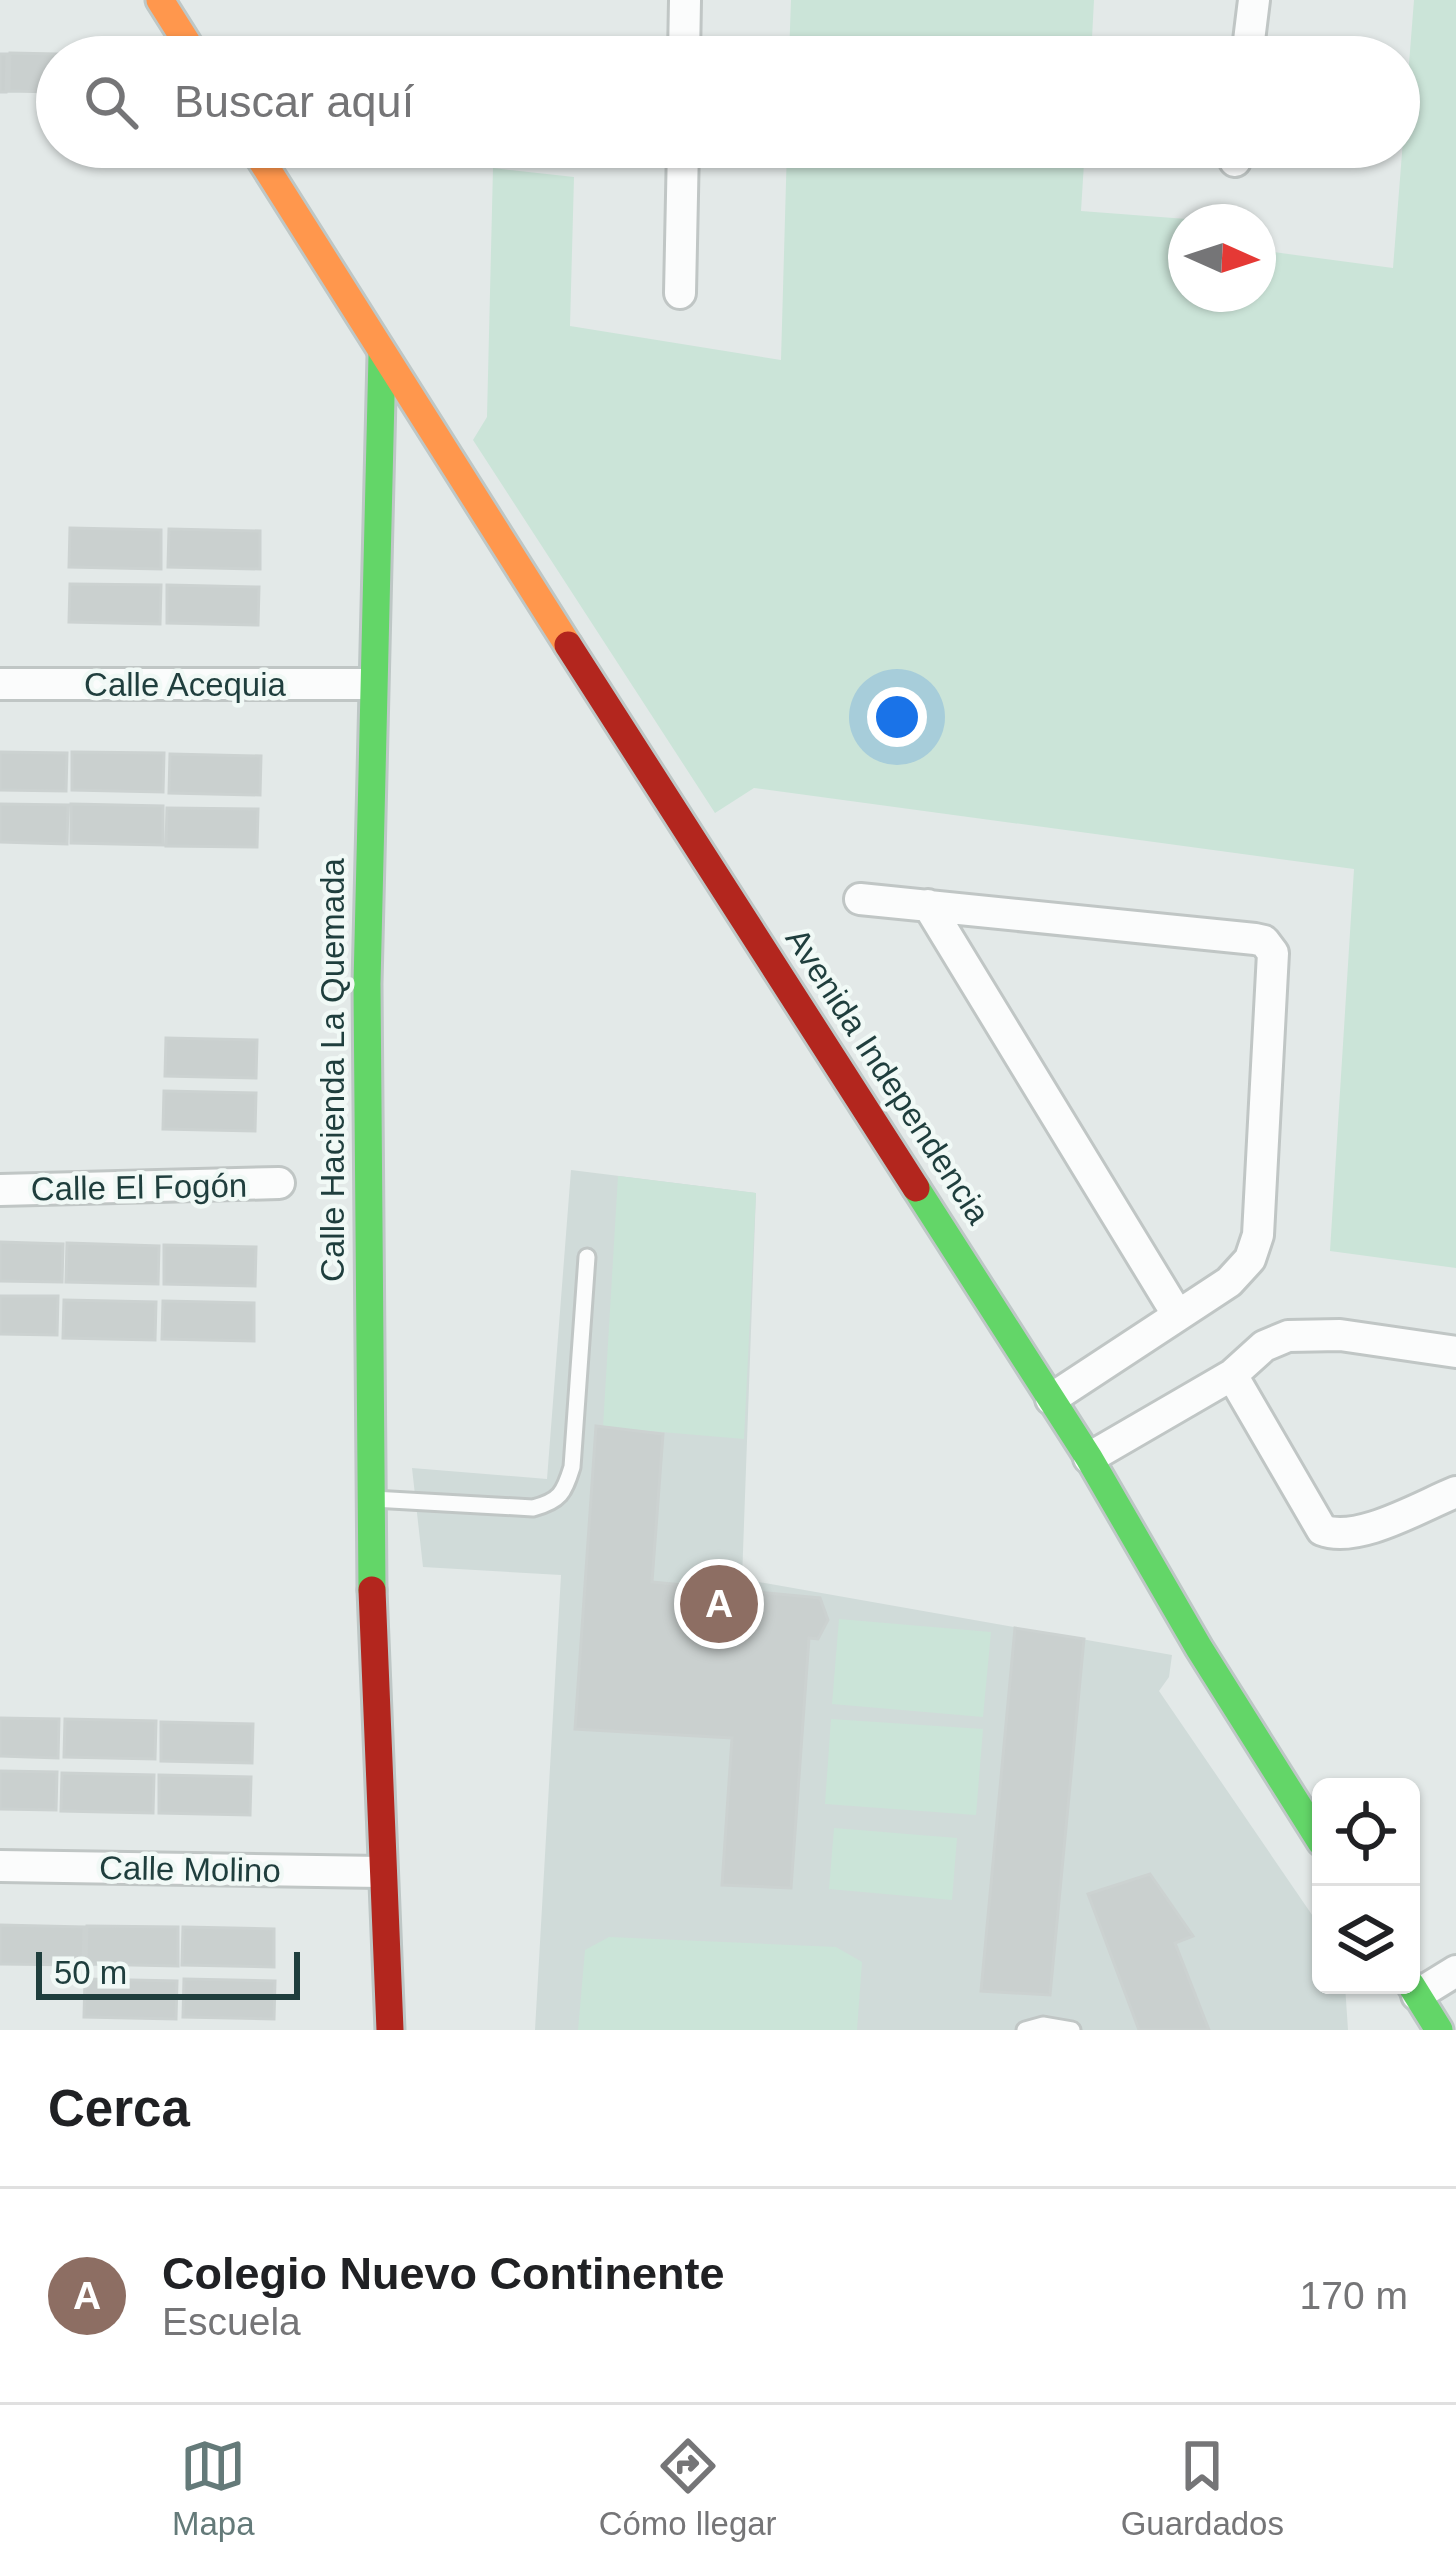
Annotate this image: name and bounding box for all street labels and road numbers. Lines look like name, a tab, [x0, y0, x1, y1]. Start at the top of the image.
street label: Calle Acequia	[84, 666, 287, 703]
street label: Calle Hacienda La Quemada	[314, 857, 351, 1282]
street label: Avenida Independencia	[779, 922, 998, 1231]
street label: Calle El Fogón	[30, 1167, 248, 1207]
street label: Calle Molino	[99, 1849, 281, 1889]

